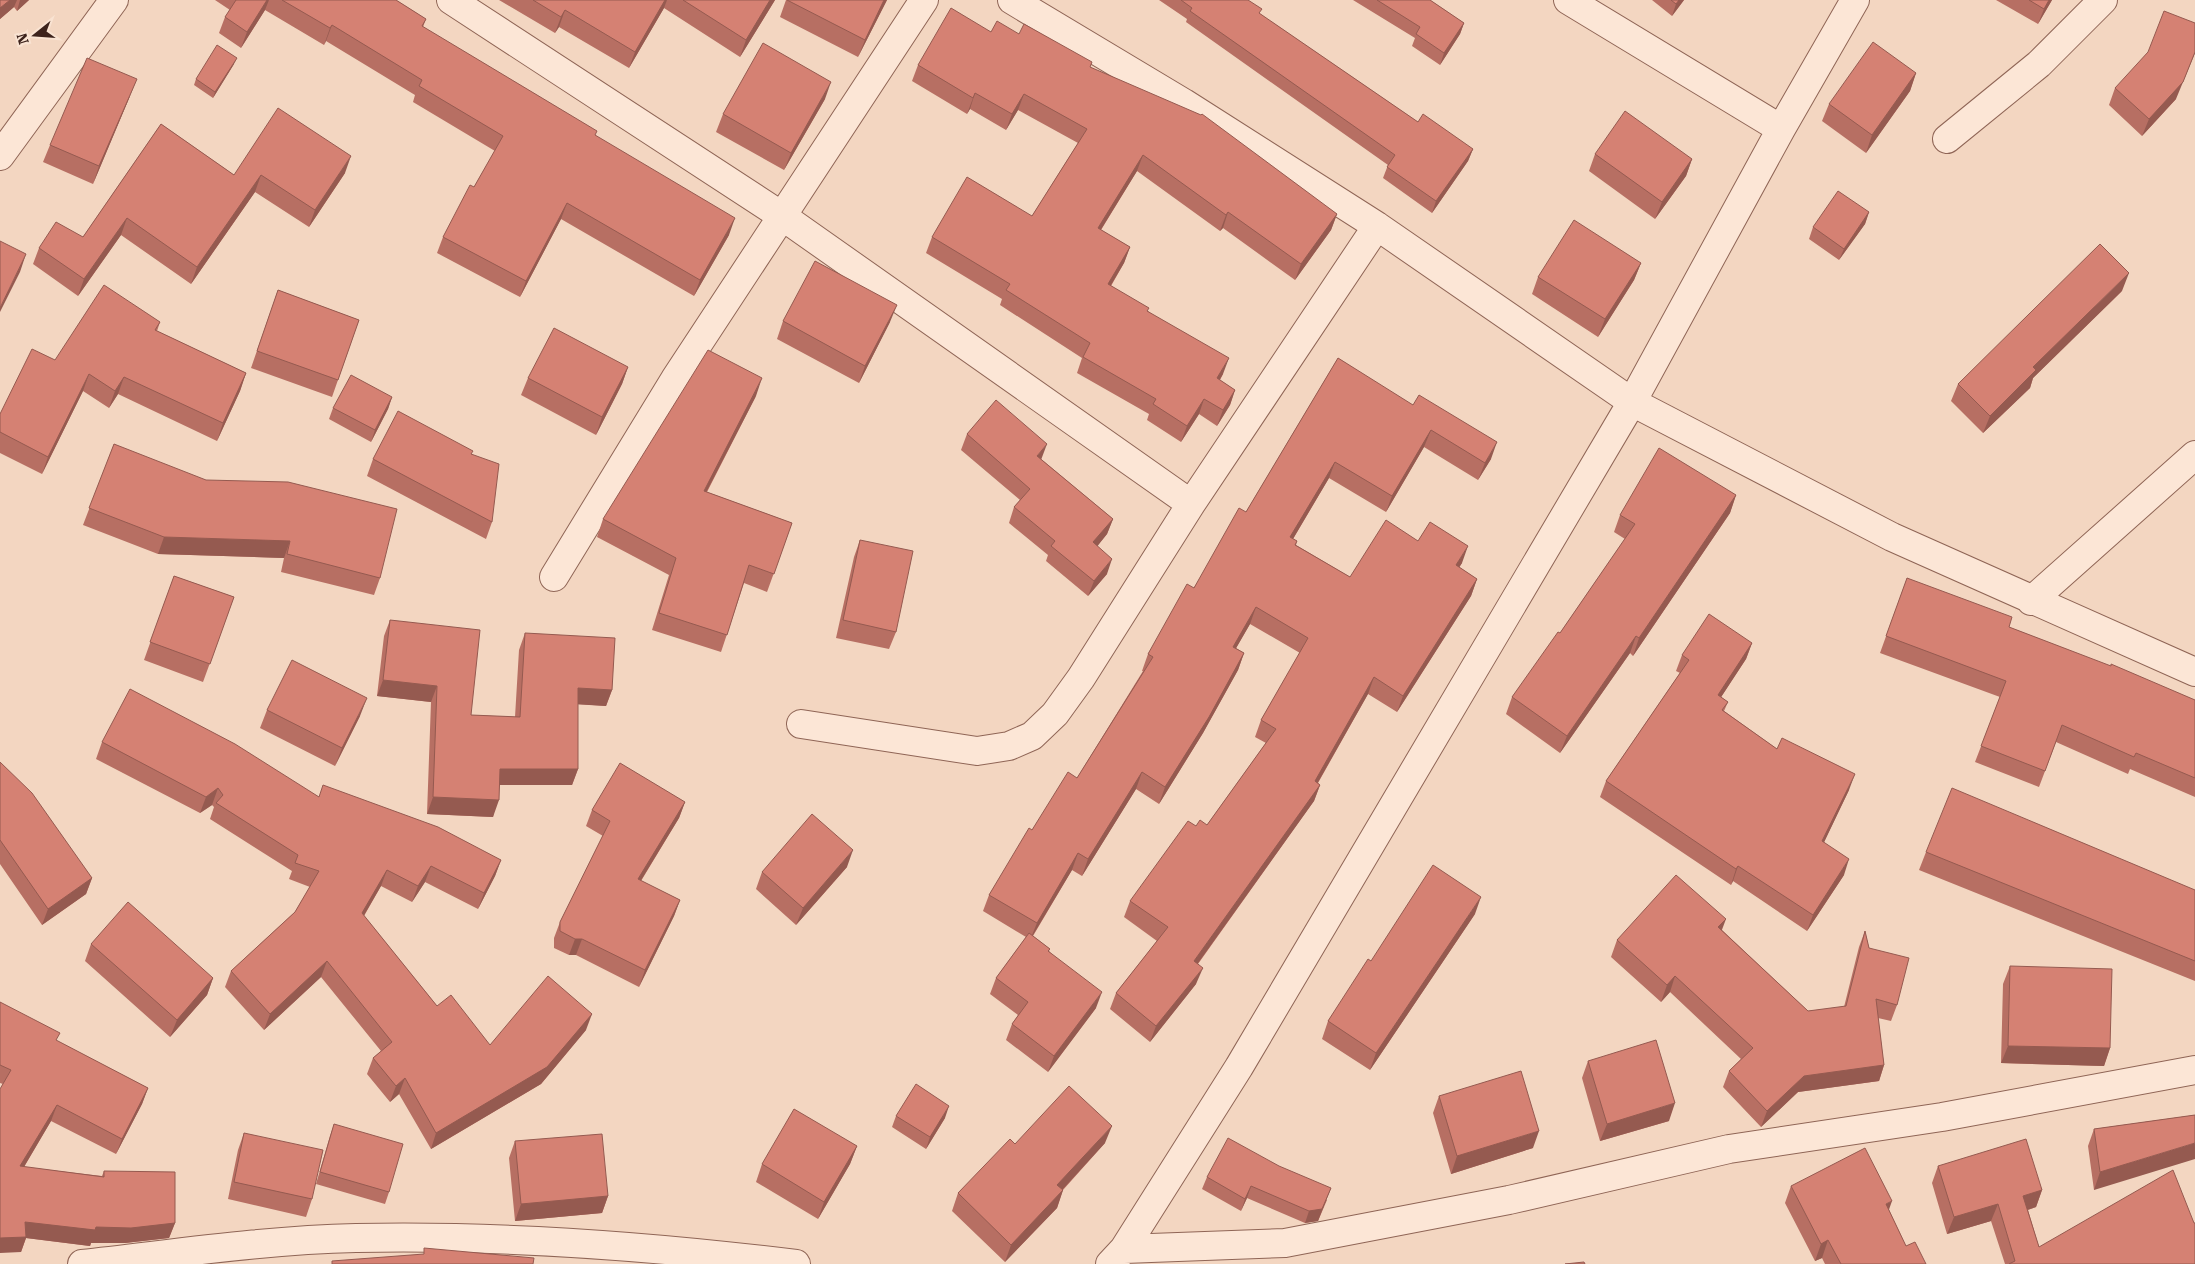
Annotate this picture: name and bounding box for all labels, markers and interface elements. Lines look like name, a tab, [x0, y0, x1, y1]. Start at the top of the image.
north arrow	[10, 10, 60, 60]
text: N	[13, 31, 32, 46]

